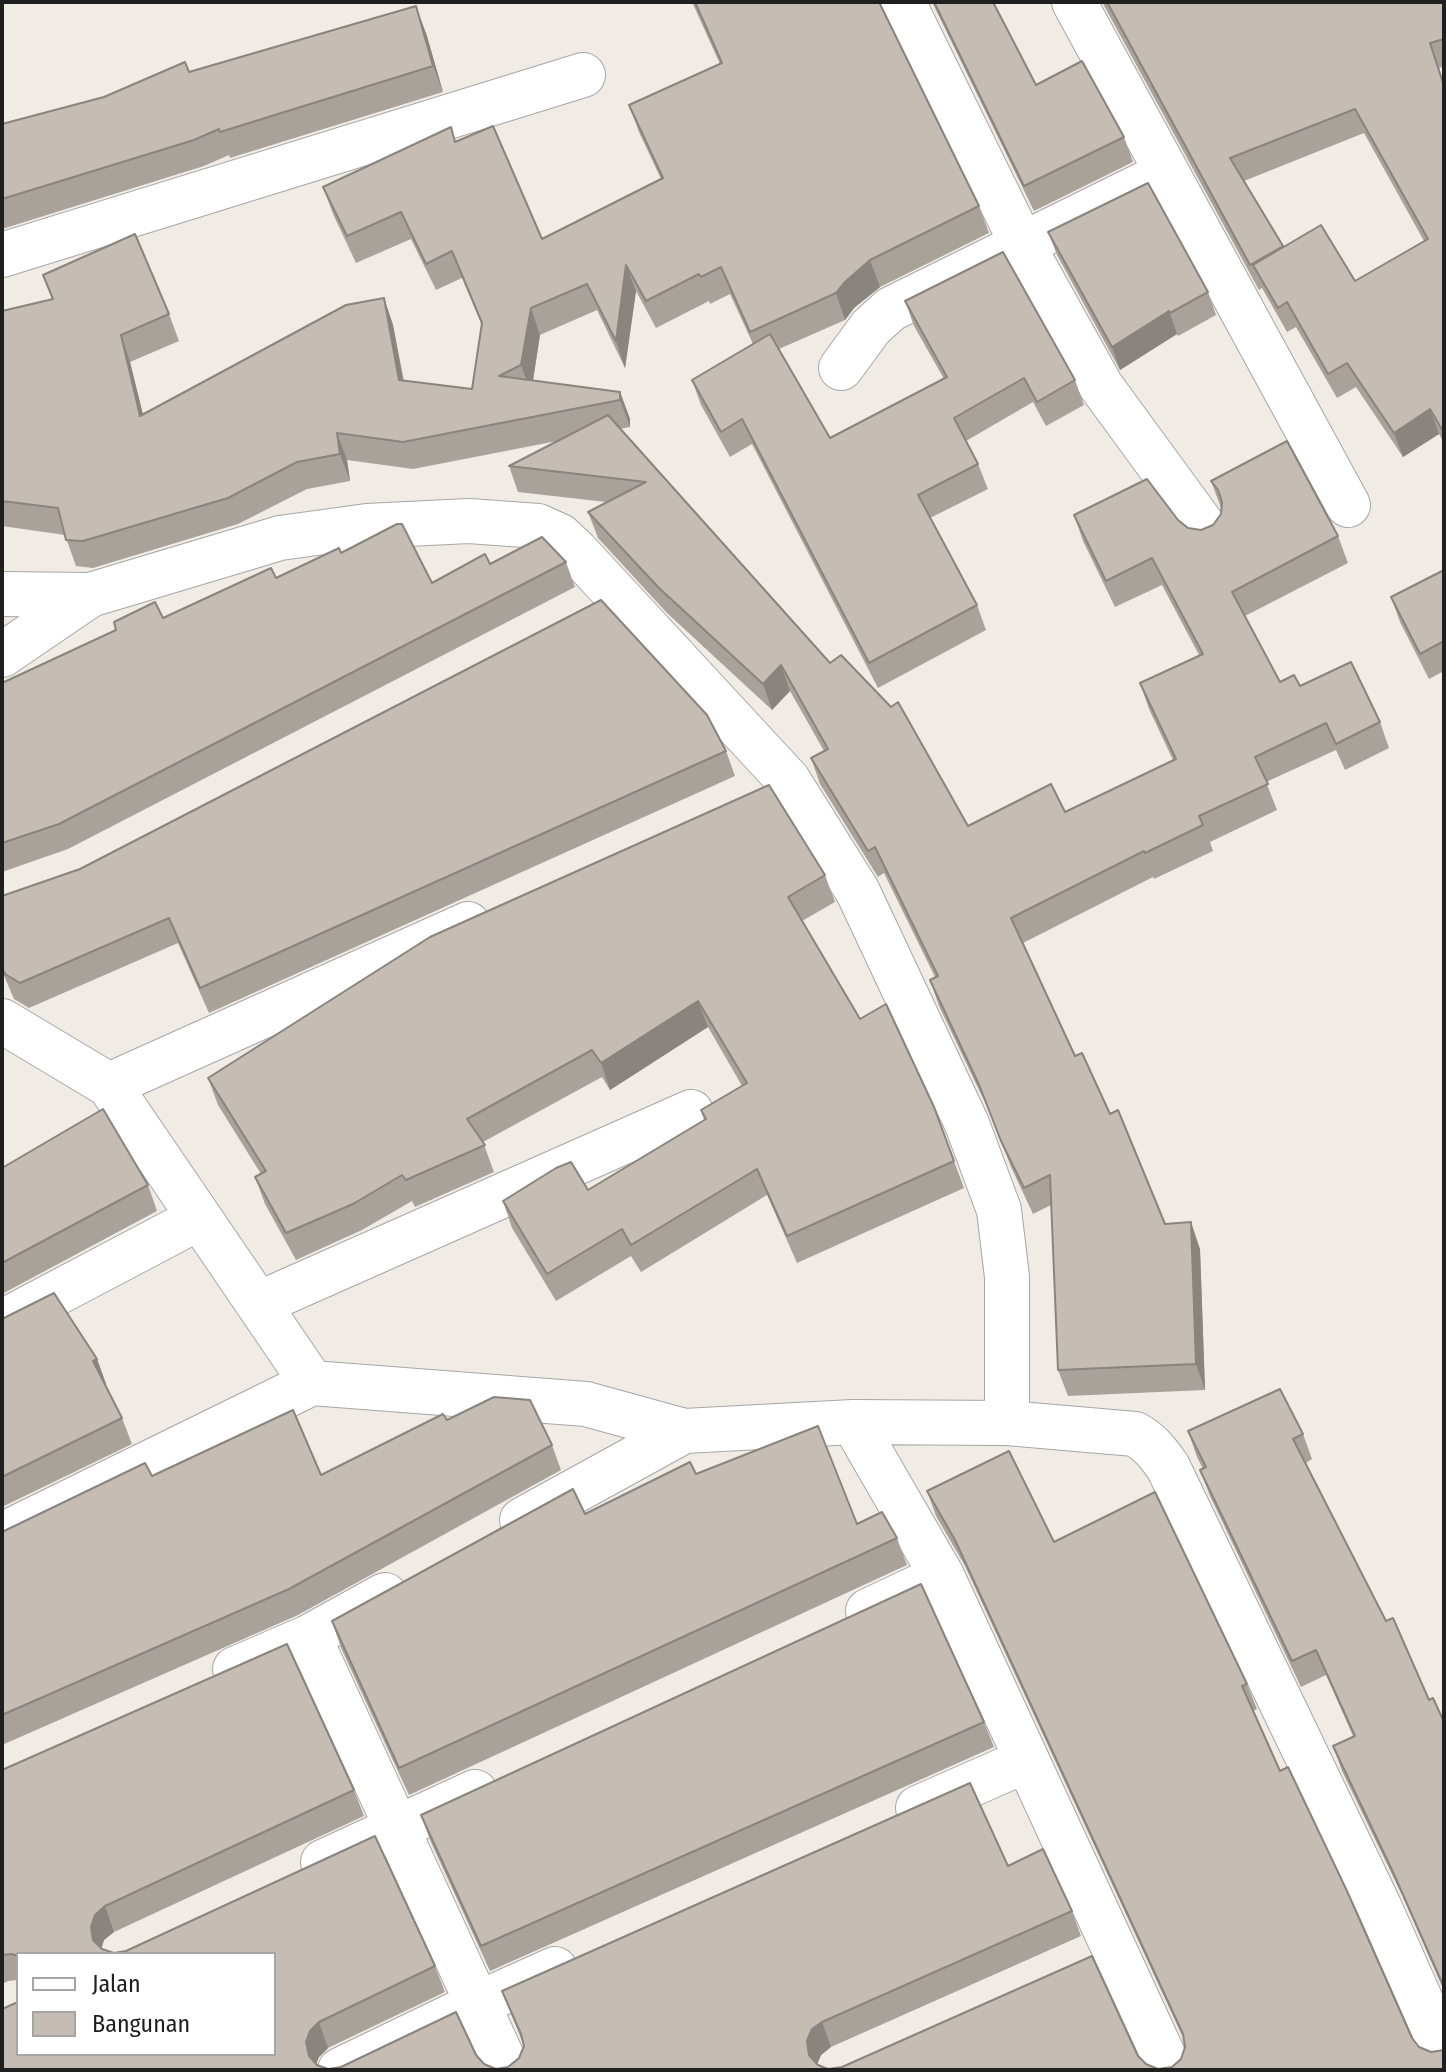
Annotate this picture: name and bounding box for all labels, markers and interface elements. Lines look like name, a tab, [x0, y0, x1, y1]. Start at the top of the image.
legend	[16, 1952, 276, 2056]
text: Jalan	[92, 1970, 141, 1998]
text: Bangunan	[92, 2010, 190, 2038]

